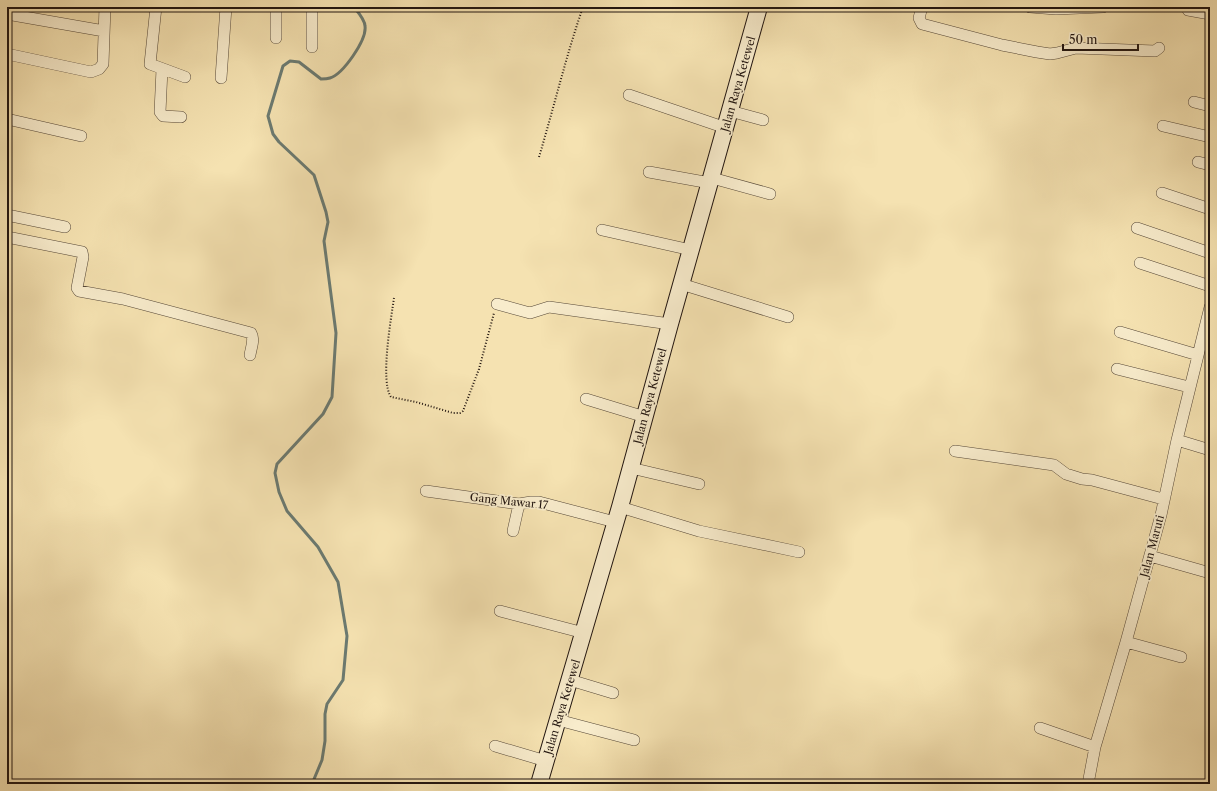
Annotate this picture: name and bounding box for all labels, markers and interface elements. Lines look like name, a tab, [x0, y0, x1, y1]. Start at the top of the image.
scale bar	[1063, 26, 1138, 52]
text: 50 m	[1069, 32, 1098, 47]
street label: Jalan Raya Ketewel	[717, 34, 759, 135]
street label: Jalan Raya Ketewel	[630, 346, 670, 448]
street label: Gang Mawar 17	[469, 490, 549, 512]
street label: Jalan Maruti	[1136, 513, 1167, 581]
street label: Jalan Raya Ketewel	[540, 657, 583, 758]

